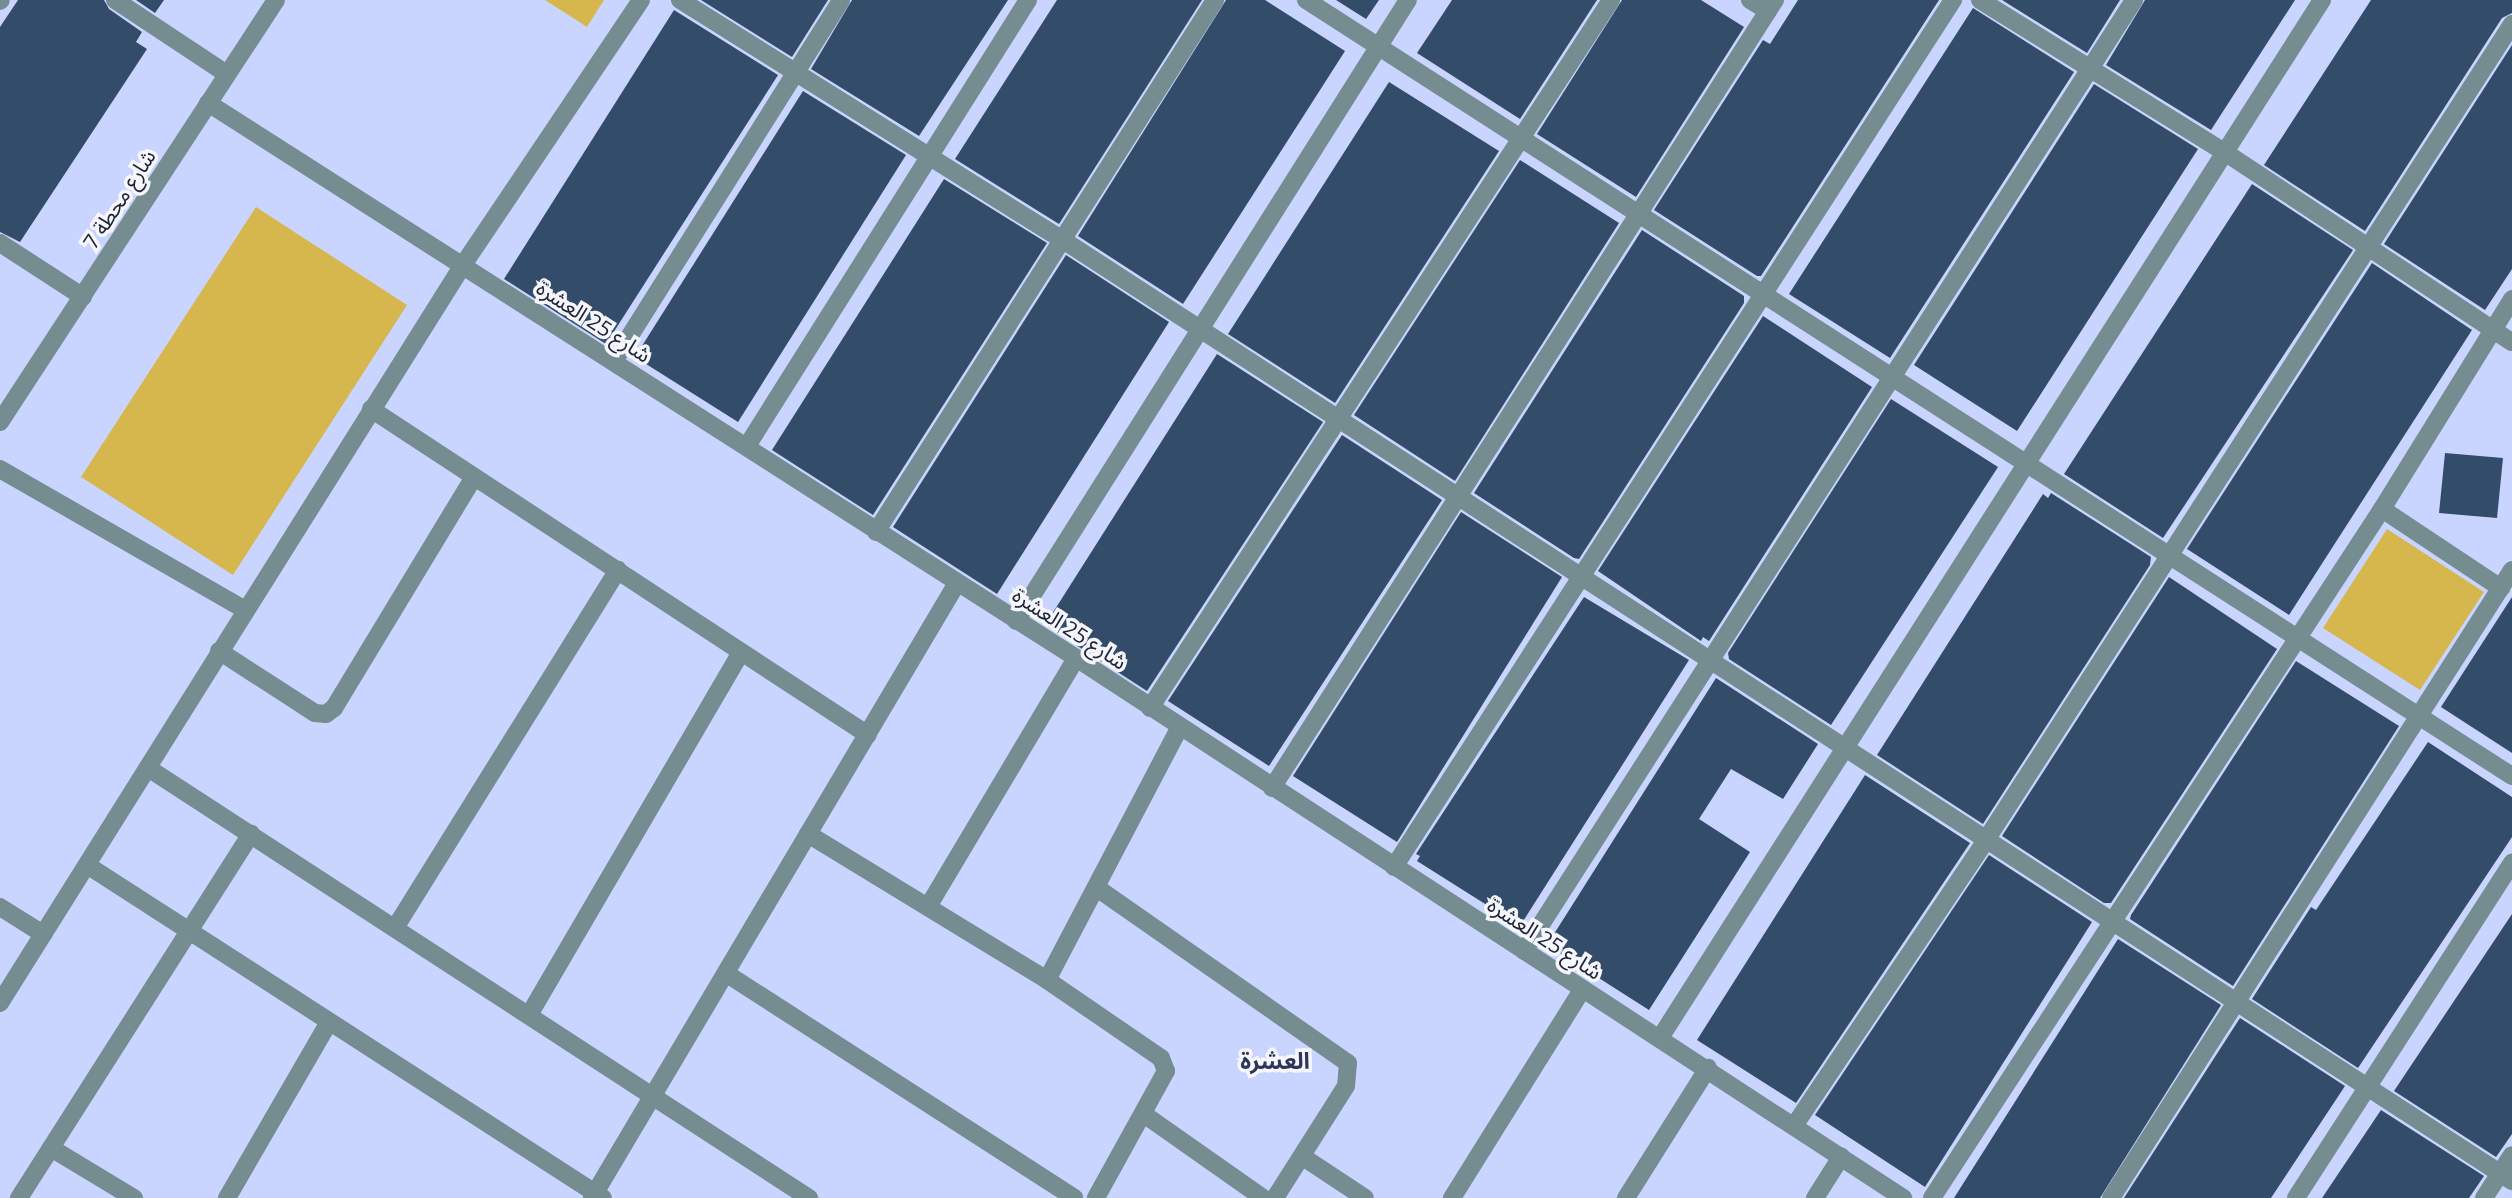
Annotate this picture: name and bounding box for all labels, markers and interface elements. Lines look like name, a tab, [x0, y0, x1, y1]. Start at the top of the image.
street label: شارع محطة 7	[78, 145, 160, 253]
street label: شارع 25 العشرة	[532, 275, 656, 367]
street label: شارع 25 العشرة	[1008, 582, 1132, 674]
street label: شارع 25 العشرة	[1483, 892, 1607, 984]
district label: العشرة	[1240, 1046, 1310, 1074]

